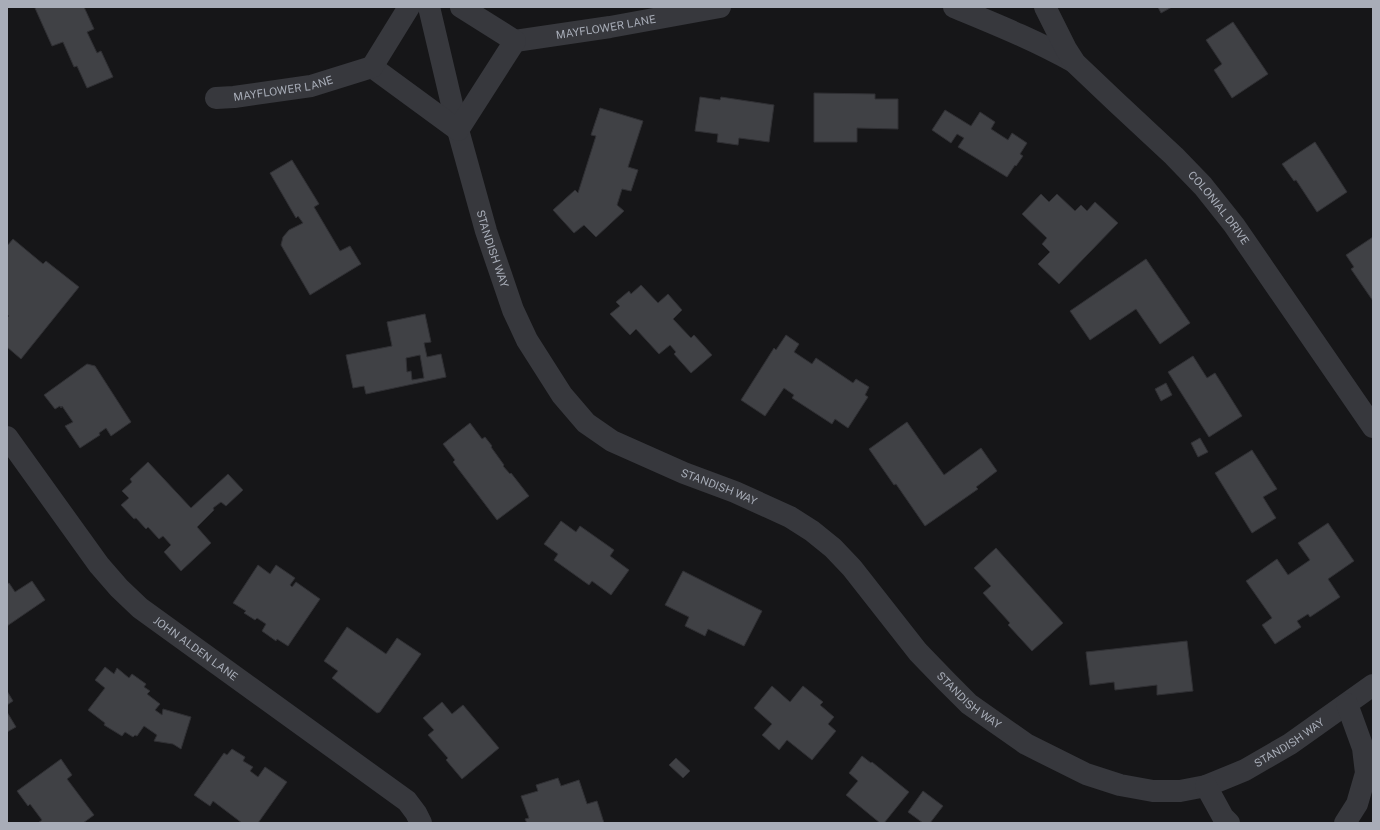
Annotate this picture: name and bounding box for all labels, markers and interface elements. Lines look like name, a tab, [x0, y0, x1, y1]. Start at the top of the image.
street label: MAYFLOWER LANE	[555, 13, 657, 41]
street label: MAYFLOWER LANE	[233, 73, 335, 103]
street label: COLONIAL DRIVE	[1186, 169, 1252, 247]
street label: STANDISH WAY	[474, 209, 511, 289]
street label: STANDISH WAY	[679, 466, 759, 507]
street label: JOHN ALDEN LANE	[151, 614, 240, 683]
street label: STANDISH WAY	[935, 669, 1004, 731]
street label: STANDISH WAY	[1252, 716, 1327, 769]

